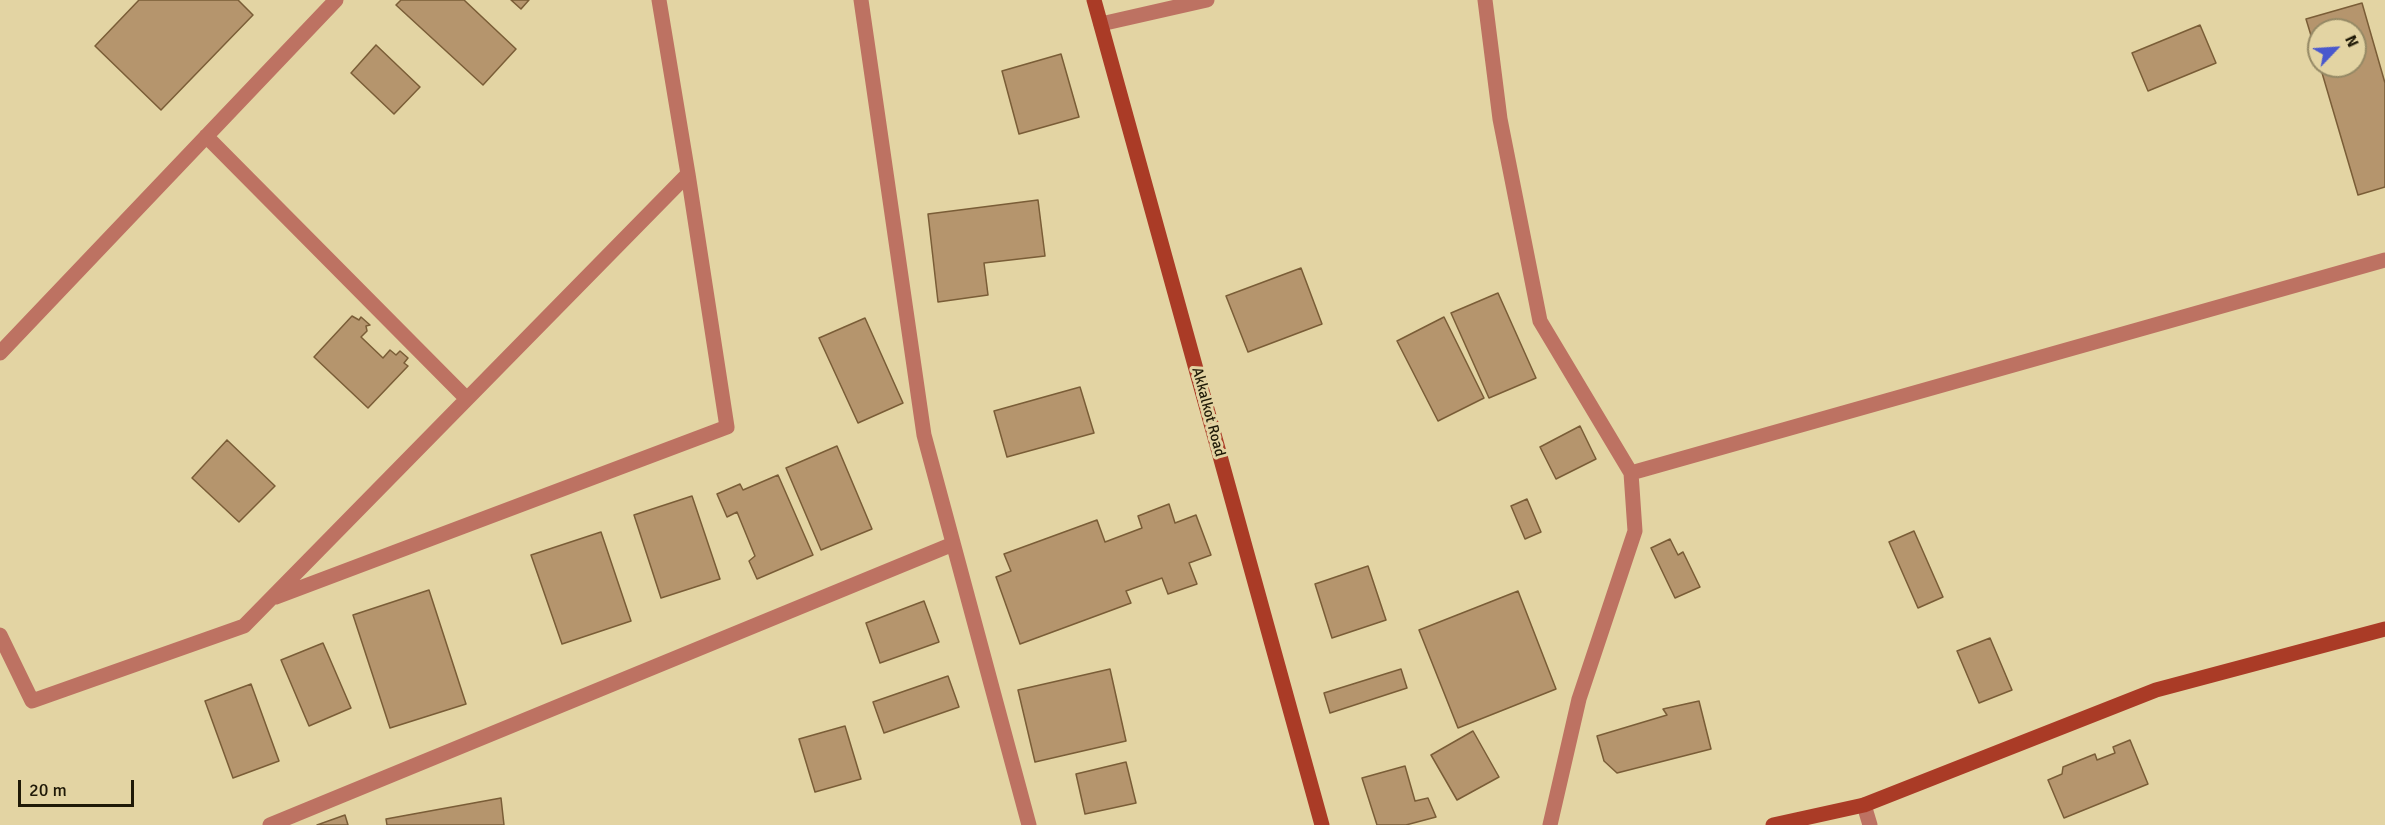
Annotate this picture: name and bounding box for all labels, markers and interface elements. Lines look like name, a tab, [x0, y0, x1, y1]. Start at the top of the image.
north arrow	[2307, 18, 2367, 78]
text: N	[2340, 32, 2363, 51]
street label: Akkalkot Road	[1187, 365, 1229, 459]
scale bar	[21, 768, 136, 806]
text: 20 m	[29, 779, 67, 801]

